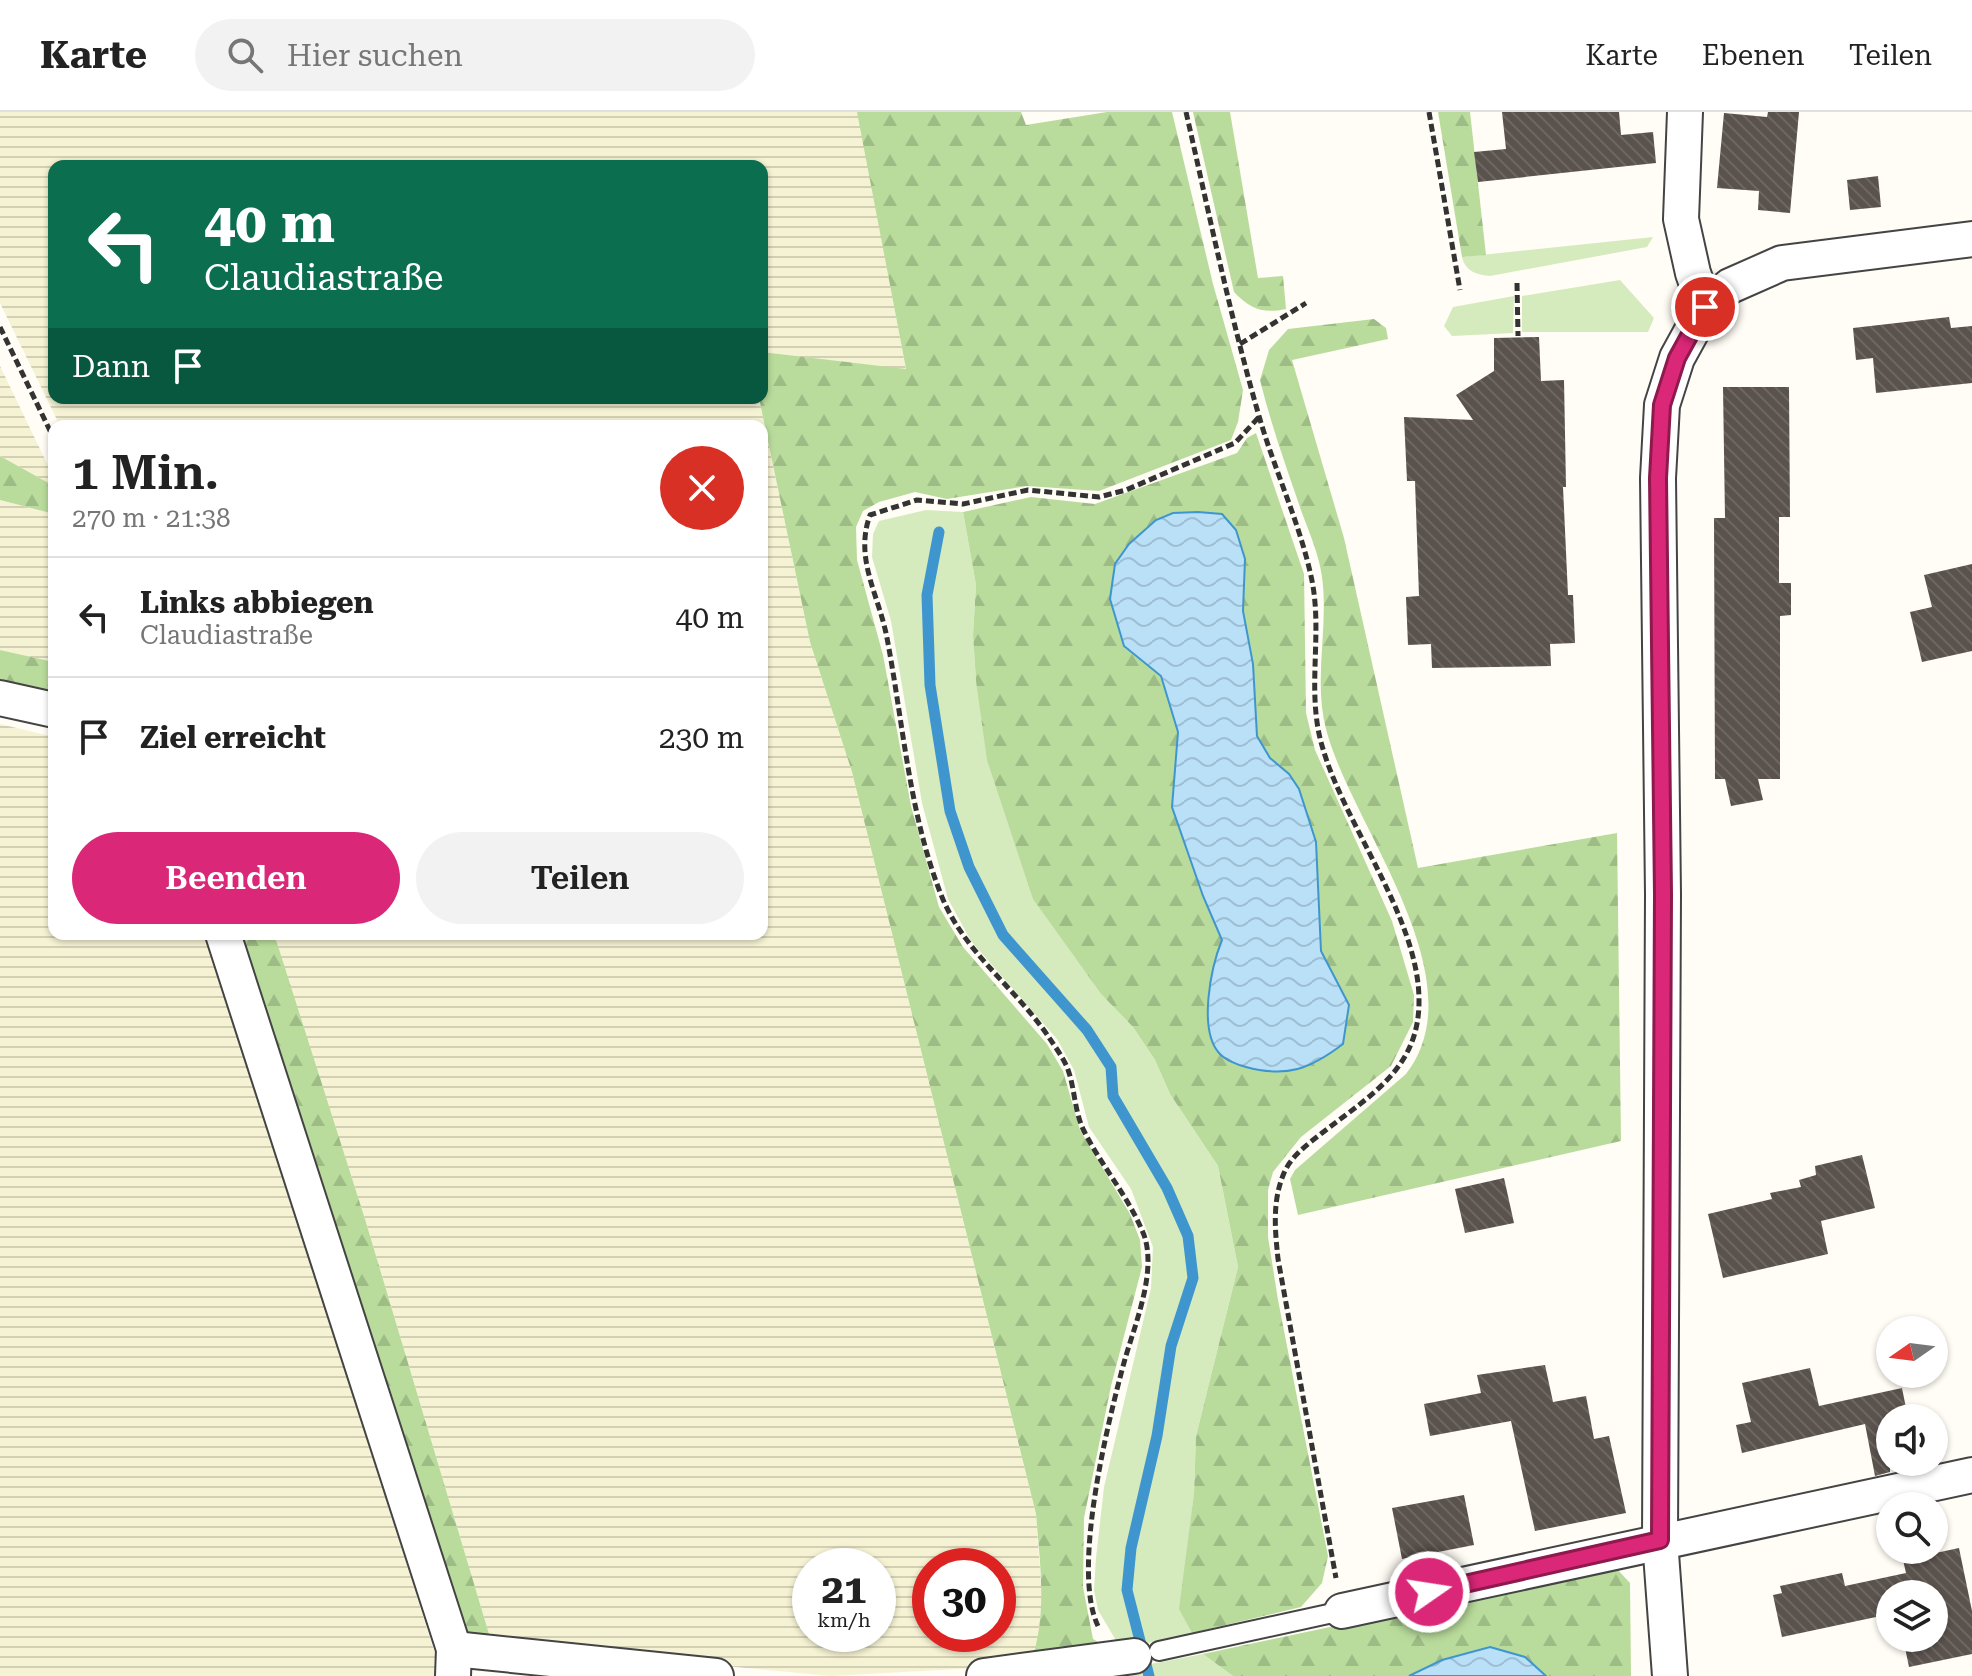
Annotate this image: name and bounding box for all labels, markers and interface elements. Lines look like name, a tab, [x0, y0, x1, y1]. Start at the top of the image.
search box	[195, 19, 755, 91]
text: Karte	[40, 33, 147, 77]
icon: search	[223, 33, 267, 77]
text: Hier suchen	[287, 38, 463, 73]
text: Karte	[1585, 39, 1658, 72]
text: Ebenen	[1702, 39, 1805, 72]
text: Teilen	[1849, 39, 1932, 72]
text: 40 m	[204, 190, 335, 256]
icon: left	[72, 192, 176, 296]
text: Claudiastraße	[204, 257, 444, 299]
pin	[1671, 273, 1739, 341]
icon: arrive	[1683, 285, 1727, 329]
icon: arrive	[166, 344, 210, 388]
text: Dann	[72, 349, 150, 384]
text: 1 Min.	[72, 445, 219, 501]
button: close	[660, 446, 744, 530]
text: 270 m · 21:38	[72, 503, 231, 533]
text: Links abbiegen	[140, 585, 374, 620]
icon: left	[72, 595, 116, 639]
text: 40 m	[675, 600, 744, 635]
text: Claudiastraße	[140, 620, 313, 650]
icon: arrive	[72, 715, 116, 759]
text: Ziel erreicht	[140, 720, 326, 755]
text: 230 m	[659, 720, 744, 755]
button: Beenden	[72, 832, 400, 924]
button: Teilen	[416, 832, 744, 924]
north arrow	[1876, 1316, 1948, 1388]
map controls	[1876, 1316, 1948, 1652]
button: sound	[1876, 1404, 1948, 1476]
button: search	[1876, 1492, 1948, 1564]
speed limit sign: 30	[912, 1548, 1016, 1652]
position arrow	[1387, 1550, 1471, 1634]
text: 21	[822, 1566, 866, 1613]
button: layers	[1876, 1580, 1948, 1652]
text: km/h	[817, 1608, 871, 1632]

